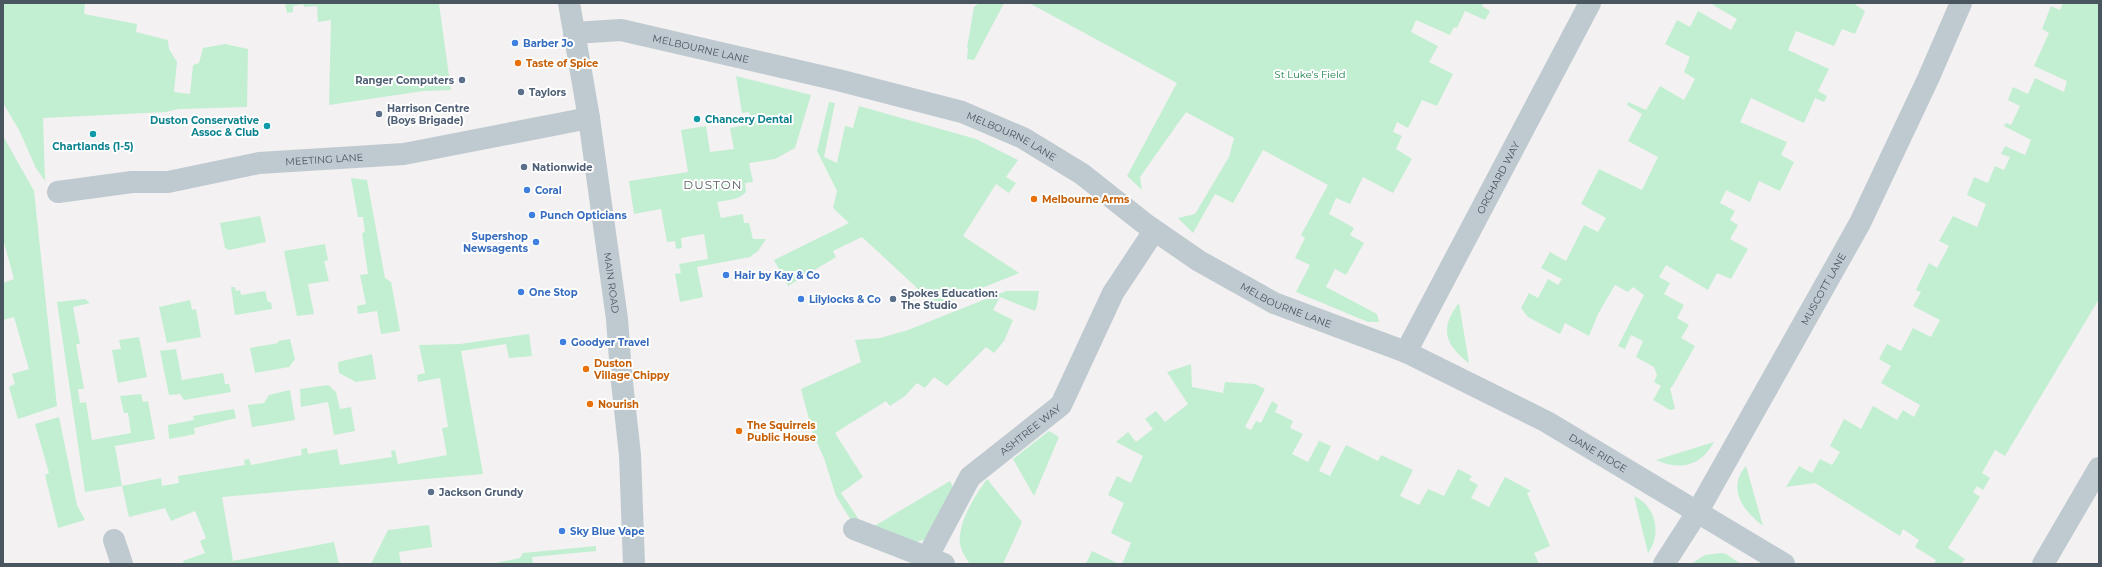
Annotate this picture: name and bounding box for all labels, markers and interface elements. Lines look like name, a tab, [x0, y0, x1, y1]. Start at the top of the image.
street label: MELBOURNE LANE	[651, 31, 751, 66]
place label: Barber Jo	[523, 37, 574, 50]
marker: Barber Jo	[510, 38, 520, 48]
place label: Taste of Spice	[526, 57, 598, 70]
marker: Taste of Spice	[513, 58, 523, 68]
park label: St Luke's Field	[1275, 68, 1345, 81]
place label: Ranger Computers	[355, 74, 455, 87]
marker: Ranger Computers	[457, 75, 467, 85]
place label: Taylors	[529, 86, 567, 99]
marker: Taylors	[516, 87, 526, 97]
place label: Harrison Centre (Boys Brigade)	[387, 102, 470, 127]
street label: MELBOURNE LANE	[965, 108, 1059, 164]
marker: Harrison Centre (Boys Brigade)	[374, 109, 384, 119]
place label: Chancery Dental	[705, 113, 792, 126]
place label: Duston Conservative Assoc & Club	[150, 114, 259, 139]
marker: Chancery Dental	[692, 114, 702, 124]
marker: Duston Conservative Assoc & Club	[262, 121, 272, 131]
marker: Chartlands (1-5)	[88, 129, 98, 139]
street label: ORCHARD WAY	[1473, 139, 1523, 216]
place label: Chartlands (1-5)	[52, 140, 134, 153]
street label: MEETING LANE	[285, 150, 364, 168]
place label: Nationwide	[532, 161, 593, 174]
marker: Nationwide	[519, 162, 529, 172]
district label: DUSTON	[683, 177, 743, 192]
place label: Coral	[535, 184, 562, 197]
marker: Coral	[522, 185, 532, 195]
place label: Melbourne Arms	[1042, 193, 1130, 206]
marker: Melbourne Arms	[1029, 194, 1039, 204]
place label: Punch Opticians	[540, 209, 627, 222]
marker: Punch Opticians	[527, 210, 537, 220]
place label: Supershop Newsagents	[463, 230, 529, 255]
marker: Supershop Newsagents	[531, 237, 541, 247]
street label: MUSCOTT LANE	[1798, 250, 1849, 327]
street label: MAIN ROAD	[601, 251, 623, 314]
place label: Hair by Kay & Co	[734, 269, 820, 282]
marker: Hair by Kay & Co	[721, 270, 731, 280]
street label: MELBOURNE LANE	[1238, 279, 1334, 330]
place label: One Stop	[529, 286, 578, 299]
marker: One Stop	[516, 287, 526, 297]
place label: Spokes Education: The Studio	[901, 287, 998, 312]
place label: Lilylocks & Co	[809, 293, 881, 306]
marker: Lilylocks & Co	[796, 294, 806, 304]
marker: Spokes Education: The Studio	[888, 294, 898, 304]
place label: Goodyer Travel	[571, 336, 649, 349]
marker: Goodyer Travel	[558, 337, 568, 347]
place label: Duston Village Chippy	[593, 357, 671, 382]
marker: Duston Village Chippy	[581, 364, 591, 374]
place label: Nourish	[598, 398, 639, 411]
marker: Nourish	[585, 399, 595, 409]
street label: ASHTREE WAY	[997, 401, 1064, 458]
place label: The Squirrels Public House	[747, 419, 816, 444]
marker: The Squirrels Public House	[734, 426, 744, 436]
street label: DANE RIDGE	[1567, 430, 1630, 475]
place label: Jackson Grundy	[438, 486, 524, 499]
marker: Jackson Grundy	[426, 487, 436, 497]
place label: Sky Blue Vape	[570, 525, 644, 538]
marker: Sky Blue Vape	[557, 526, 567, 536]

